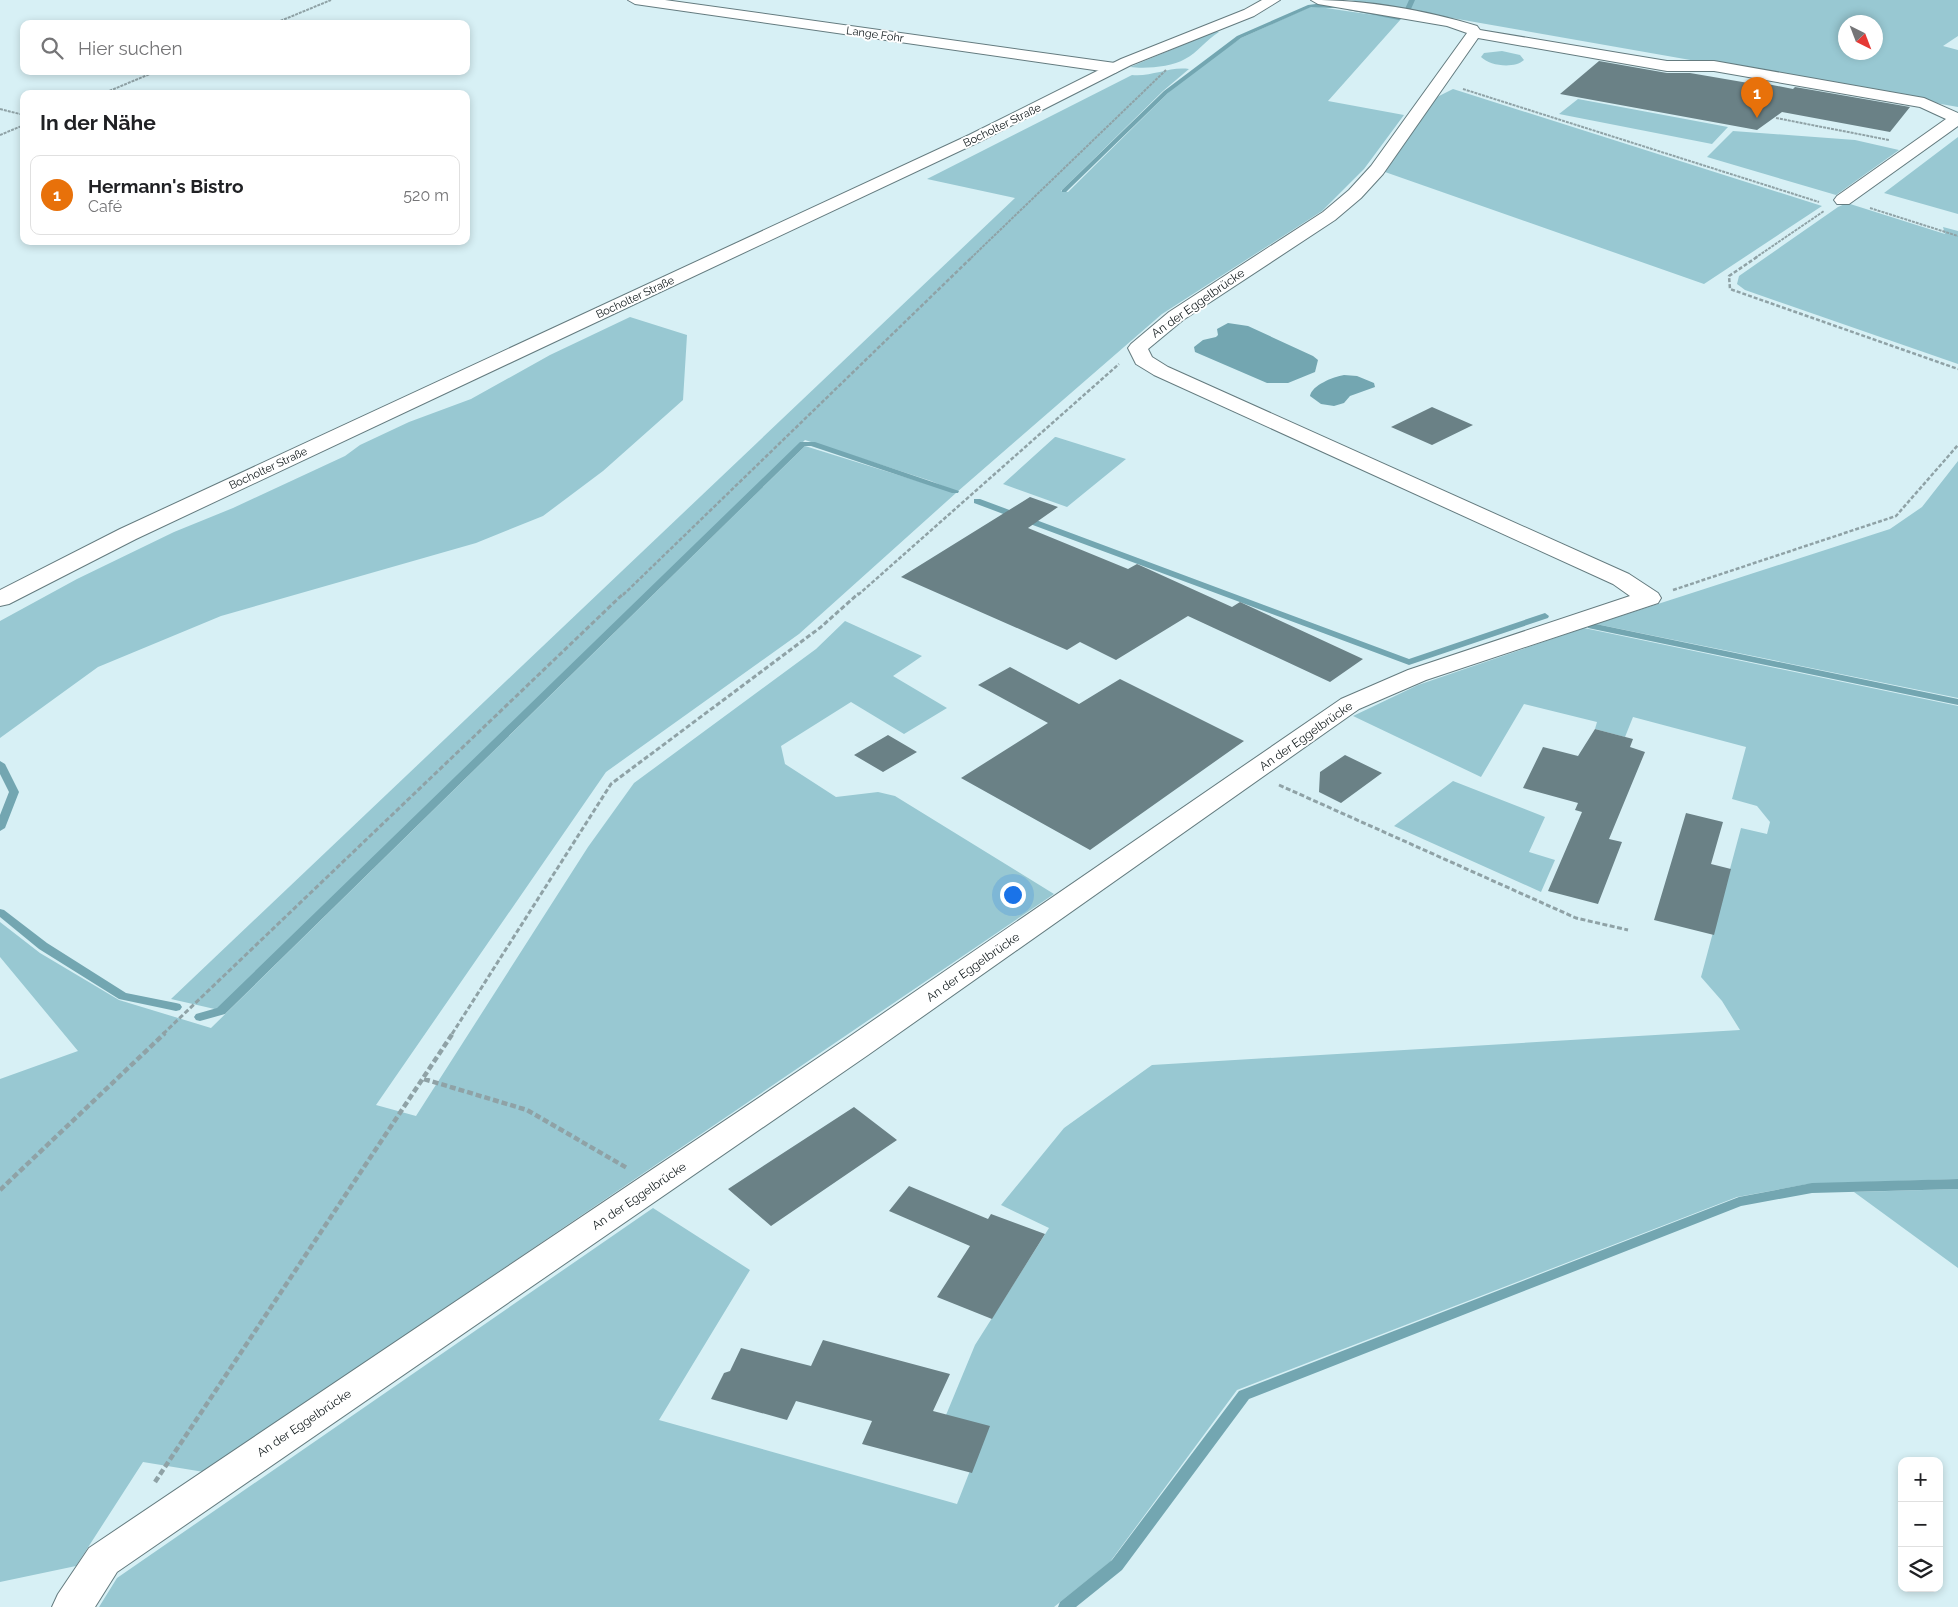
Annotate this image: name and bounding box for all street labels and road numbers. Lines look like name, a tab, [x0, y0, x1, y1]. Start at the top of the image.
street label: Lange Fohr	[845, 24, 905, 45]
street label: Bocholter Straße	[961, 101, 1044, 150]
street label: An der Eggelbrücke	[1149, 266, 1247, 340]
street label: Bocholter Straße	[594, 273, 677, 321]
street label: Bocholter Straße	[227, 444, 310, 492]
street label: An der Eggelbrücke	[1257, 699, 1355, 773]
street label: An der Eggelbrücke	[924, 930, 1022, 1004]
street label: An der Eggelbrücke	[589, 1159, 689, 1233]
street label: An der Eggelbrücke	[254, 1386, 354, 1460]

